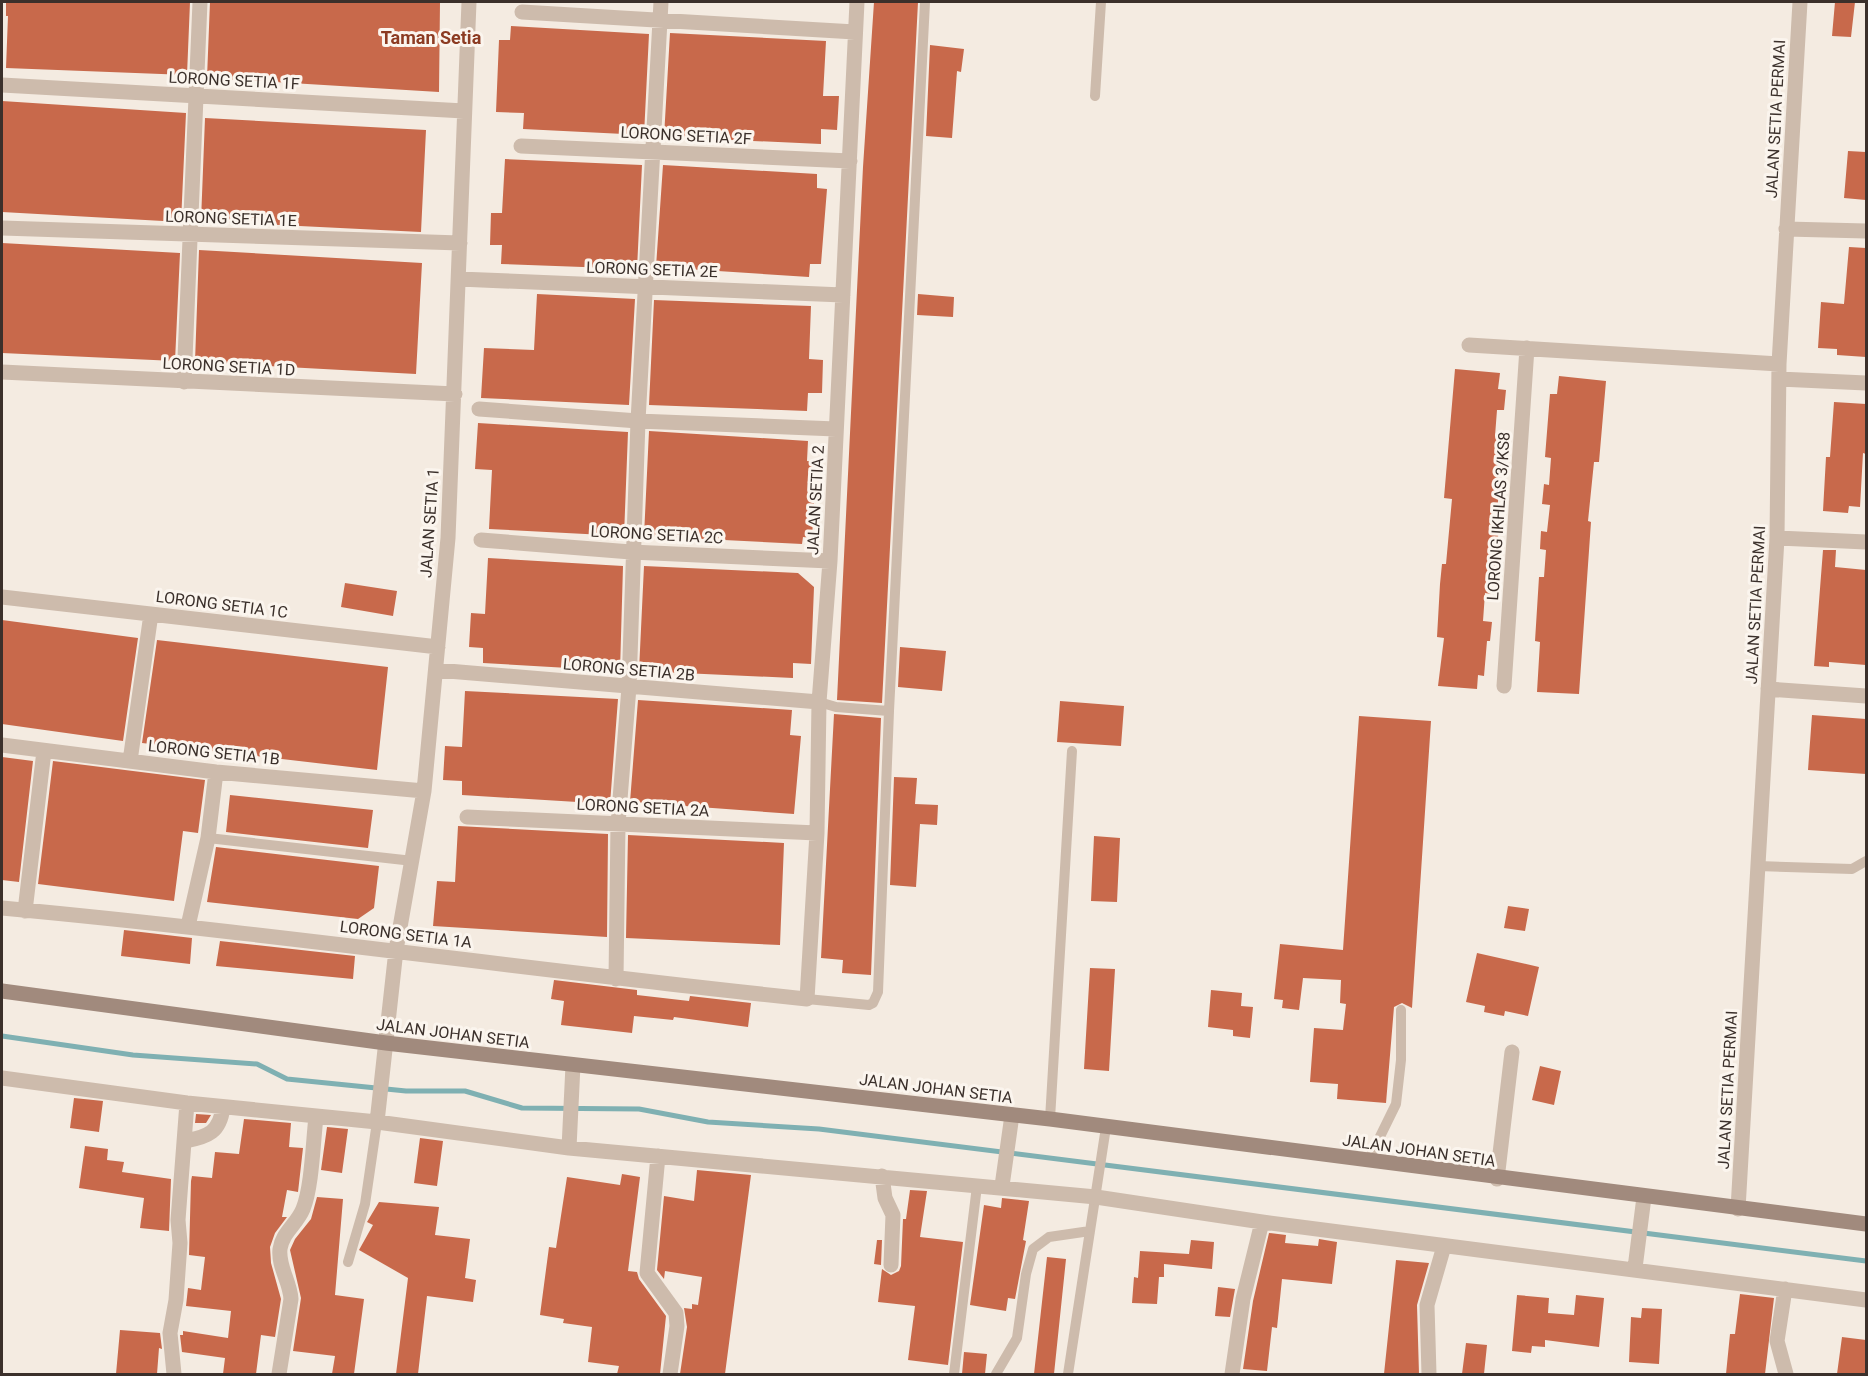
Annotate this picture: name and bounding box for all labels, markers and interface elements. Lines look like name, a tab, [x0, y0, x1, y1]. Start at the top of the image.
district label: Taman Setia	[381, 27, 482, 48]
street label: JALAN SETIA PERMAI	[1762, 39, 1789, 199]
street label: LORONG SETIA 1F	[168, 68, 300, 93]
street label: LORONG SETIA 2F	[620, 123, 752, 148]
street label: LORONG SETIA 1E	[165, 207, 297, 230]
street label: LORONG SETIA 2E	[586, 258, 718, 281]
street label: LORONG SETIA 1D	[162, 354, 296, 379]
street label: LORONG IKHLAS 3/KS8	[1483, 431, 1514, 601]
street label: JALAN SETIA 2	[803, 445, 828, 555]
street label: JALAN SETIA 1	[416, 468, 443, 579]
street label: LORONG SETIA 2C	[590, 522, 724, 547]
street label: JALAN SETIA PERMAI	[1742, 525, 1769, 685]
street label: LORONG SETIA 1C	[155, 587, 289, 622]
street label: LORONG SETIA 2B	[562, 654, 696, 685]
street label: LORONG SETIA 1B	[147, 736, 281, 769]
street label: LORONG SETIA 2A	[576, 795, 710, 820]
street label: LORONG SETIA 1A	[339, 917, 474, 952]
street label: JALAN SETIA PERMAI	[1714, 1010, 1741, 1170]
street label: JALAN JOHAN SETIA	[375, 1015, 531, 1052]
street label: JALAN JOHAN SETIA	[858, 1070, 1014, 1107]
street label: JALAN JOHAN SETIA	[1341, 1130, 1497, 1171]

